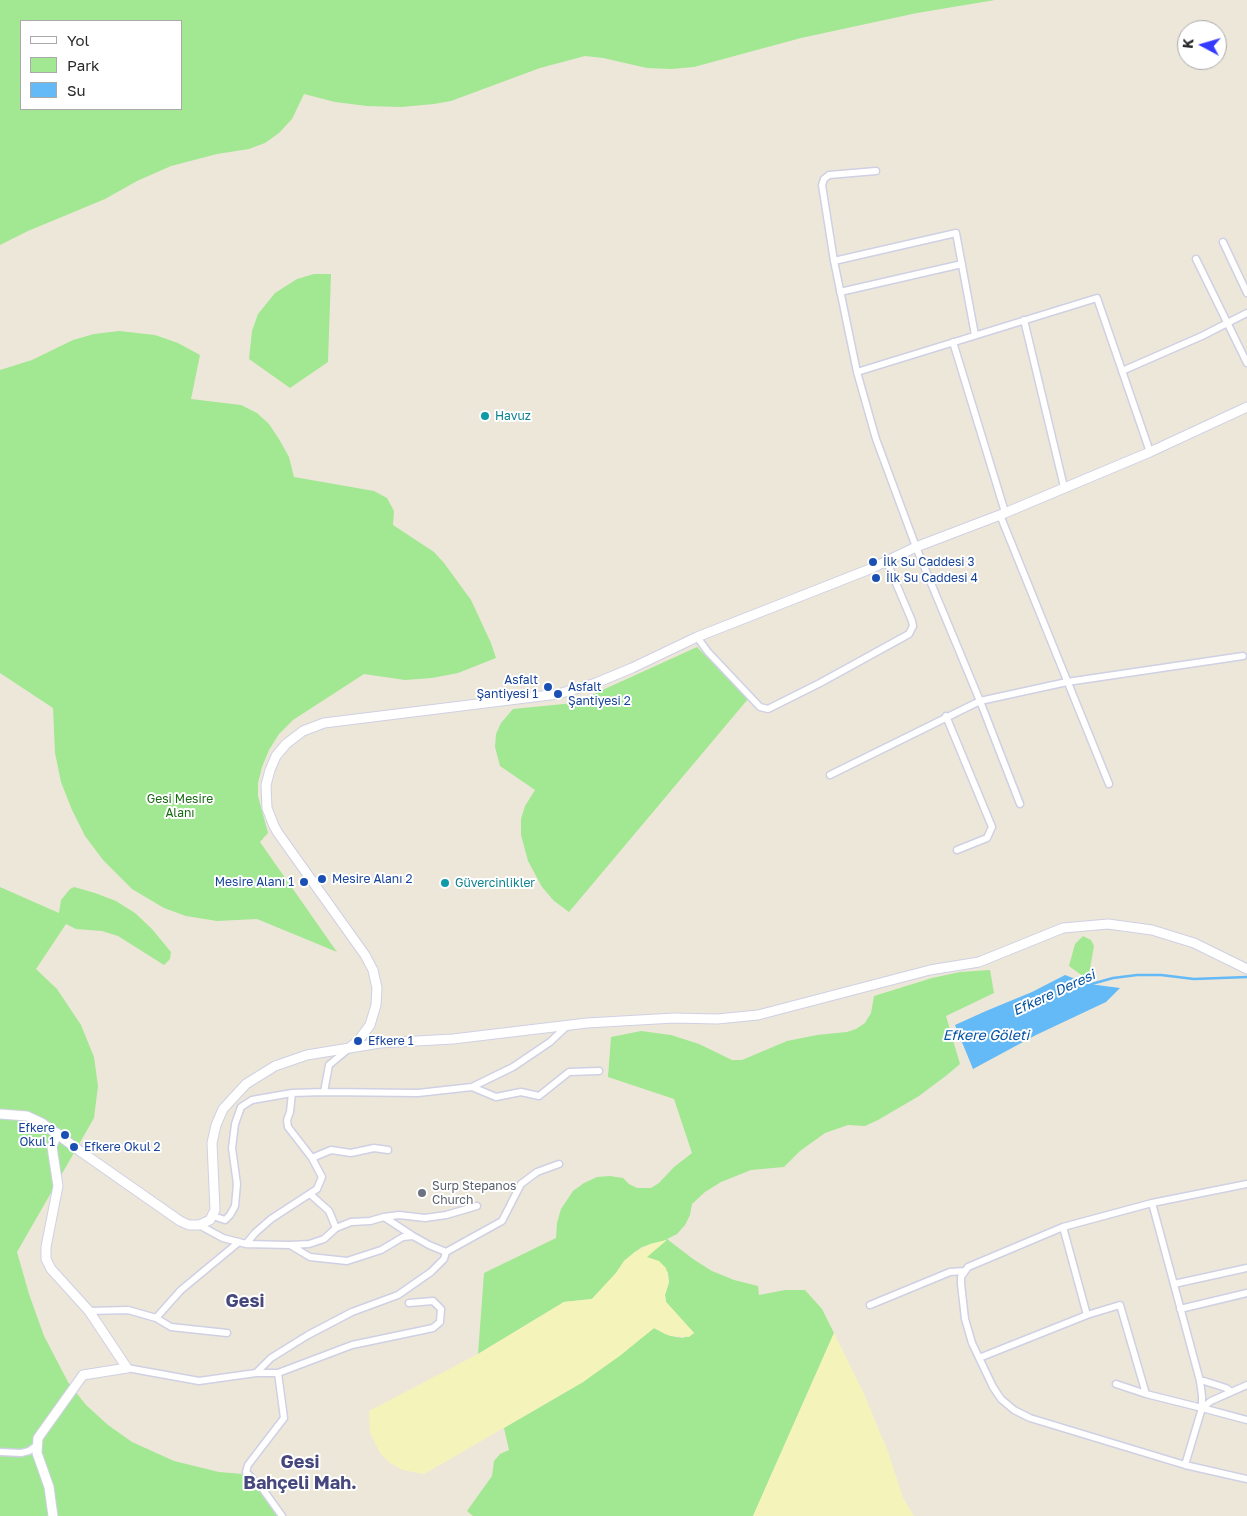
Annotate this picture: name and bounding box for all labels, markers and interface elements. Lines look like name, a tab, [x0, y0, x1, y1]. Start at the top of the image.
legend	[20, 20, 182, 110]
north arrow	[1177, 20, 1227, 70]
text: Yol	[67, 31, 89, 49]
text: K	[1179, 38, 1197, 49]
text: Park	[67, 56, 99, 74]
text: Su	[67, 81, 86, 99]
place label: Havuz	[495, 409, 531, 423]
marker: Havuz	[479, 410, 491, 422]
place label: İlk Su Caddesi 3	[883, 555, 975, 569]
marker: İlk Su Caddesi 3	[867, 556, 879, 568]
place label: İlk Su Caddesi 4	[886, 571, 978, 585]
marker: İlk Su Caddesi 4	[870, 572, 882, 584]
place label: Asfalt Şantiyesi 1	[476, 673, 538, 701]
place label: Asfalt Şantiyesi 2	[568, 680, 631, 708]
marker: Asfalt Şantiyesi 1	[542, 681, 554, 693]
marker: Asfalt Şantiyesi 2	[552, 688, 564, 700]
park label: Gesi Mesire Alanı	[147, 792, 213, 820]
place label: Mesire Alanı 2	[332, 872, 412, 886]
marker: Mesire Alanı 2	[316, 873, 328, 885]
place label: Mesire Alanı 1	[215, 875, 294, 889]
marker: Mesire Alanı 1	[298, 876, 310, 888]
place label: Güvercinlikler	[455, 876, 535, 890]
marker: Güvercinlikler	[439, 877, 451, 889]
water label: Efkere Deresi	[1010, 967, 1098, 1019]
water label: Efkere Göleti	[943, 1028, 1029, 1044]
place label: Efkere 1	[368, 1034, 414, 1048]
marker: Efkere 1	[352, 1035, 364, 1047]
place label: Efkere Okul 1	[18, 1121, 55, 1149]
marker: Efkere Okul 1	[59, 1129, 71, 1141]
place label: Efkere Okul 2	[84, 1140, 160, 1154]
marker: Efkere Okul 2	[68, 1141, 80, 1153]
place label: Surp Stepanos Church	[432, 1179, 516, 1207]
marker: Surp Stepanos Church	[416, 1187, 428, 1199]
district label: Gesi	[226, 1290, 264, 1312]
district label: Gesi Bahçeli Mah.	[243, 1451, 357, 1494]

